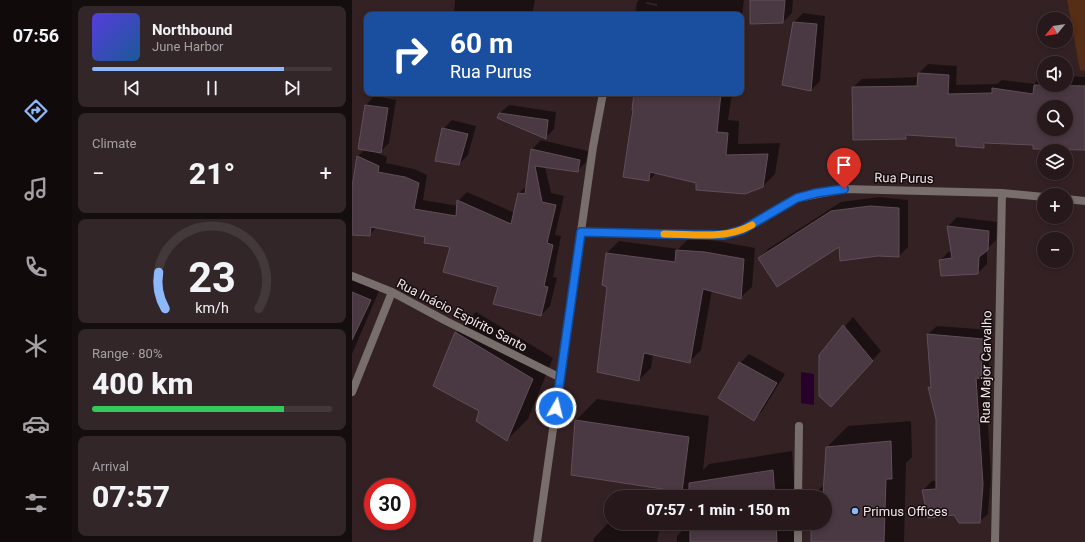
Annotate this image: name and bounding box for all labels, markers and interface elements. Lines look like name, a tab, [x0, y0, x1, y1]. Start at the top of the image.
north arrow	[1037, 12, 1073, 48]
map controls	[1037, 12, 1073, 268]
text: Northbound	[152, 21, 233, 39]
text: 07:56	[13, 25, 59, 46]
text: 60 m	[450, 27, 513, 60]
icon: right	[384, 28, 436, 80]
text: June Harbor	[152, 39, 224, 54]
button: sound	[1037, 56, 1073, 92]
text: Rua Purus	[450, 61, 532, 82]
icon: previous	[121, 77, 143, 99]
icon: pause	[201, 77, 223, 99]
icon: next	[281, 77, 303, 99]
icon: directions	[22, 97, 50, 125]
button: search	[1037, 100, 1073, 136]
text: Climate	[92, 136, 136, 151]
button: layers	[1037, 144, 1073, 180]
pin	[827, 148, 861, 189]
icon: arrive	[833, 154, 855, 176]
text: 21°	[189, 156, 235, 191]
text: −	[92, 161, 105, 186]
text: +	[320, 161, 332, 186]
street label: Rua Purus	[874, 170, 934, 186]
icon: music	[22, 175, 50, 203]
button: +	[1037, 188, 1073, 224]
button: −	[1037, 232, 1073, 268]
icon: phone	[22, 253, 50, 281]
text: 23	[188, 253, 236, 302]
street label: Rua Inácio Espírito Santo	[394, 276, 530, 354]
text: km/h	[195, 300, 229, 316]
street label: Rua Major Carvalho	[978, 310, 994, 424]
icon: climate	[22, 332, 50, 360]
text: Range · 80%	[92, 346, 162, 361]
text: 400 km	[92, 366, 194, 401]
position arrow	[535, 387, 577, 429]
icon: car	[22, 410, 50, 438]
text: Arrival	[92, 459, 129, 474]
speed limit sign: 30	[364, 478, 416, 530]
text: 07:57	[92, 479, 170, 514]
icon: filters	[22, 489, 50, 517]
text: 07:57 · 1 min · 150 m	[646, 501, 790, 519]
place label: Primus Offices	[863, 504, 948, 519]
marker: Primus Offices	[850, 506, 860, 516]

